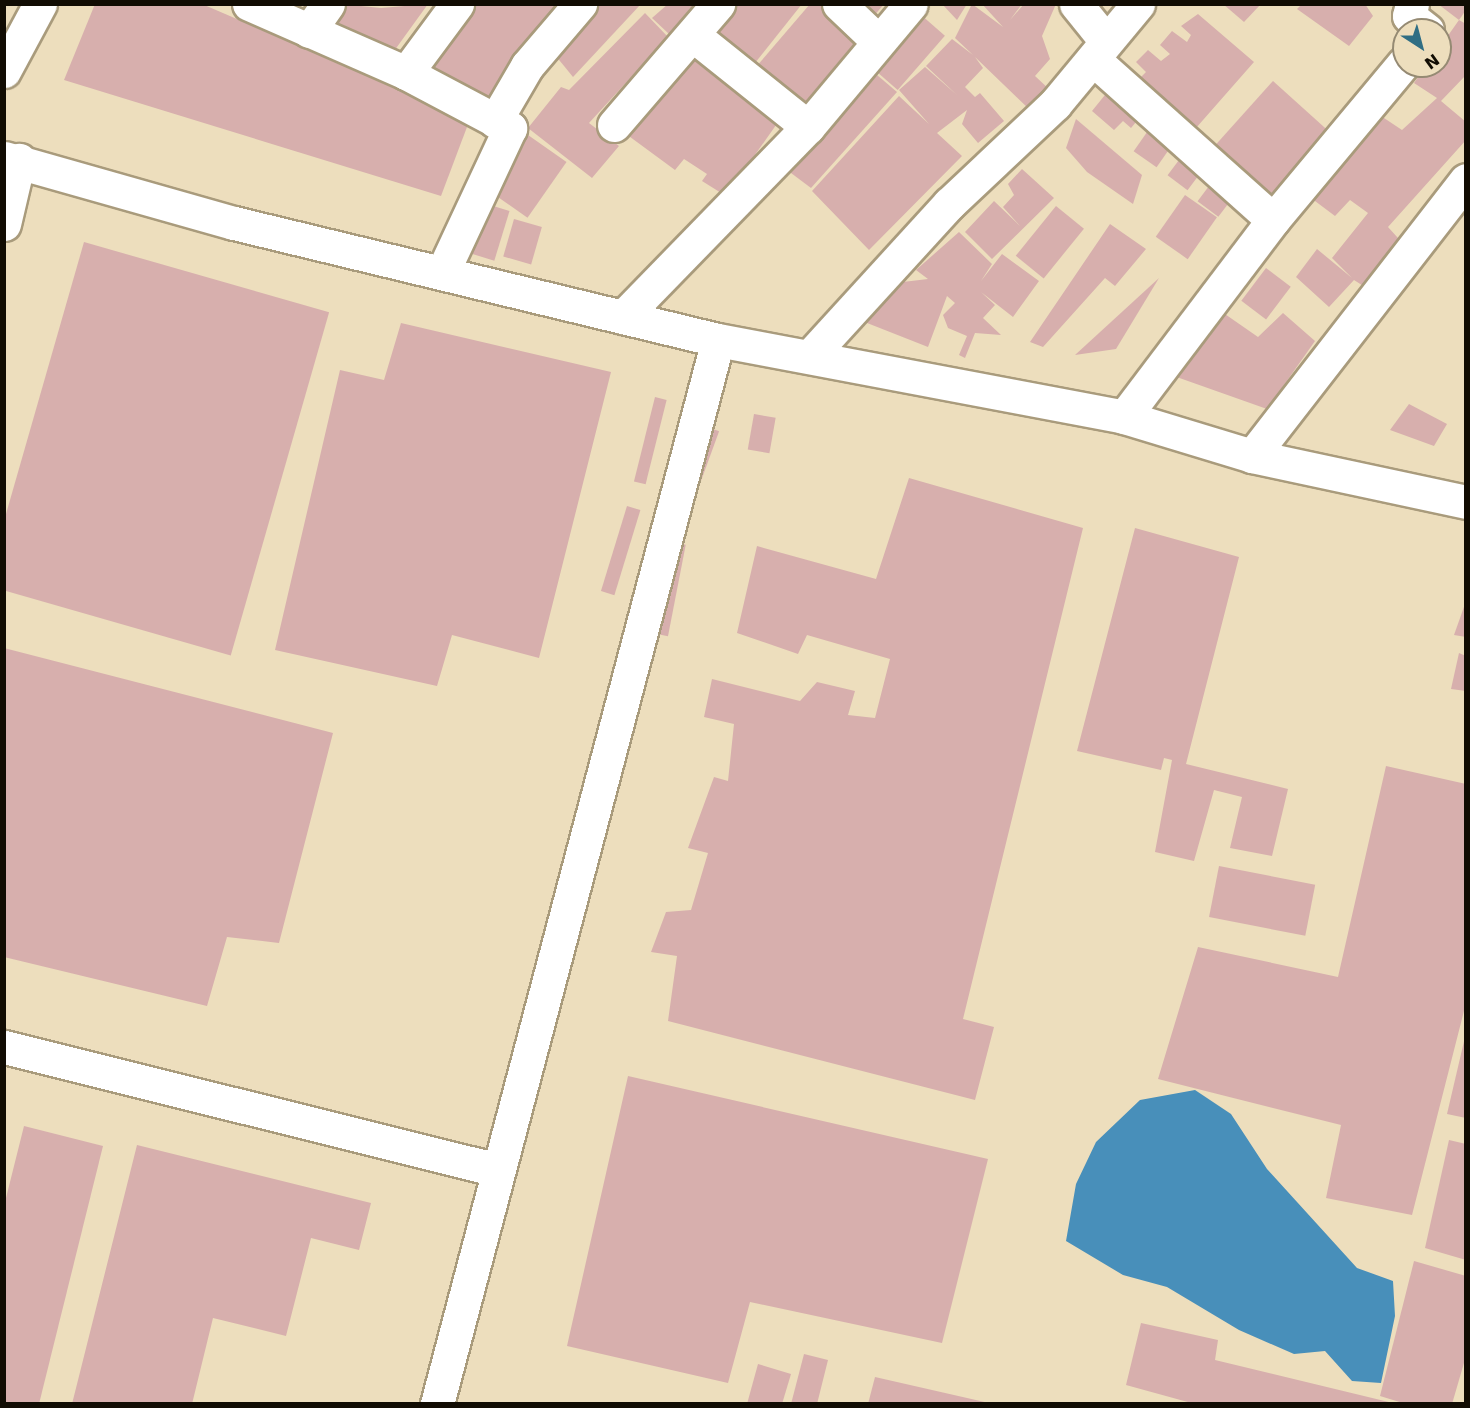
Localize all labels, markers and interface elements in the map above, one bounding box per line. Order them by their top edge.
north arrow [1392,18,1452,78]
text: N [1421,50,1443,73]

